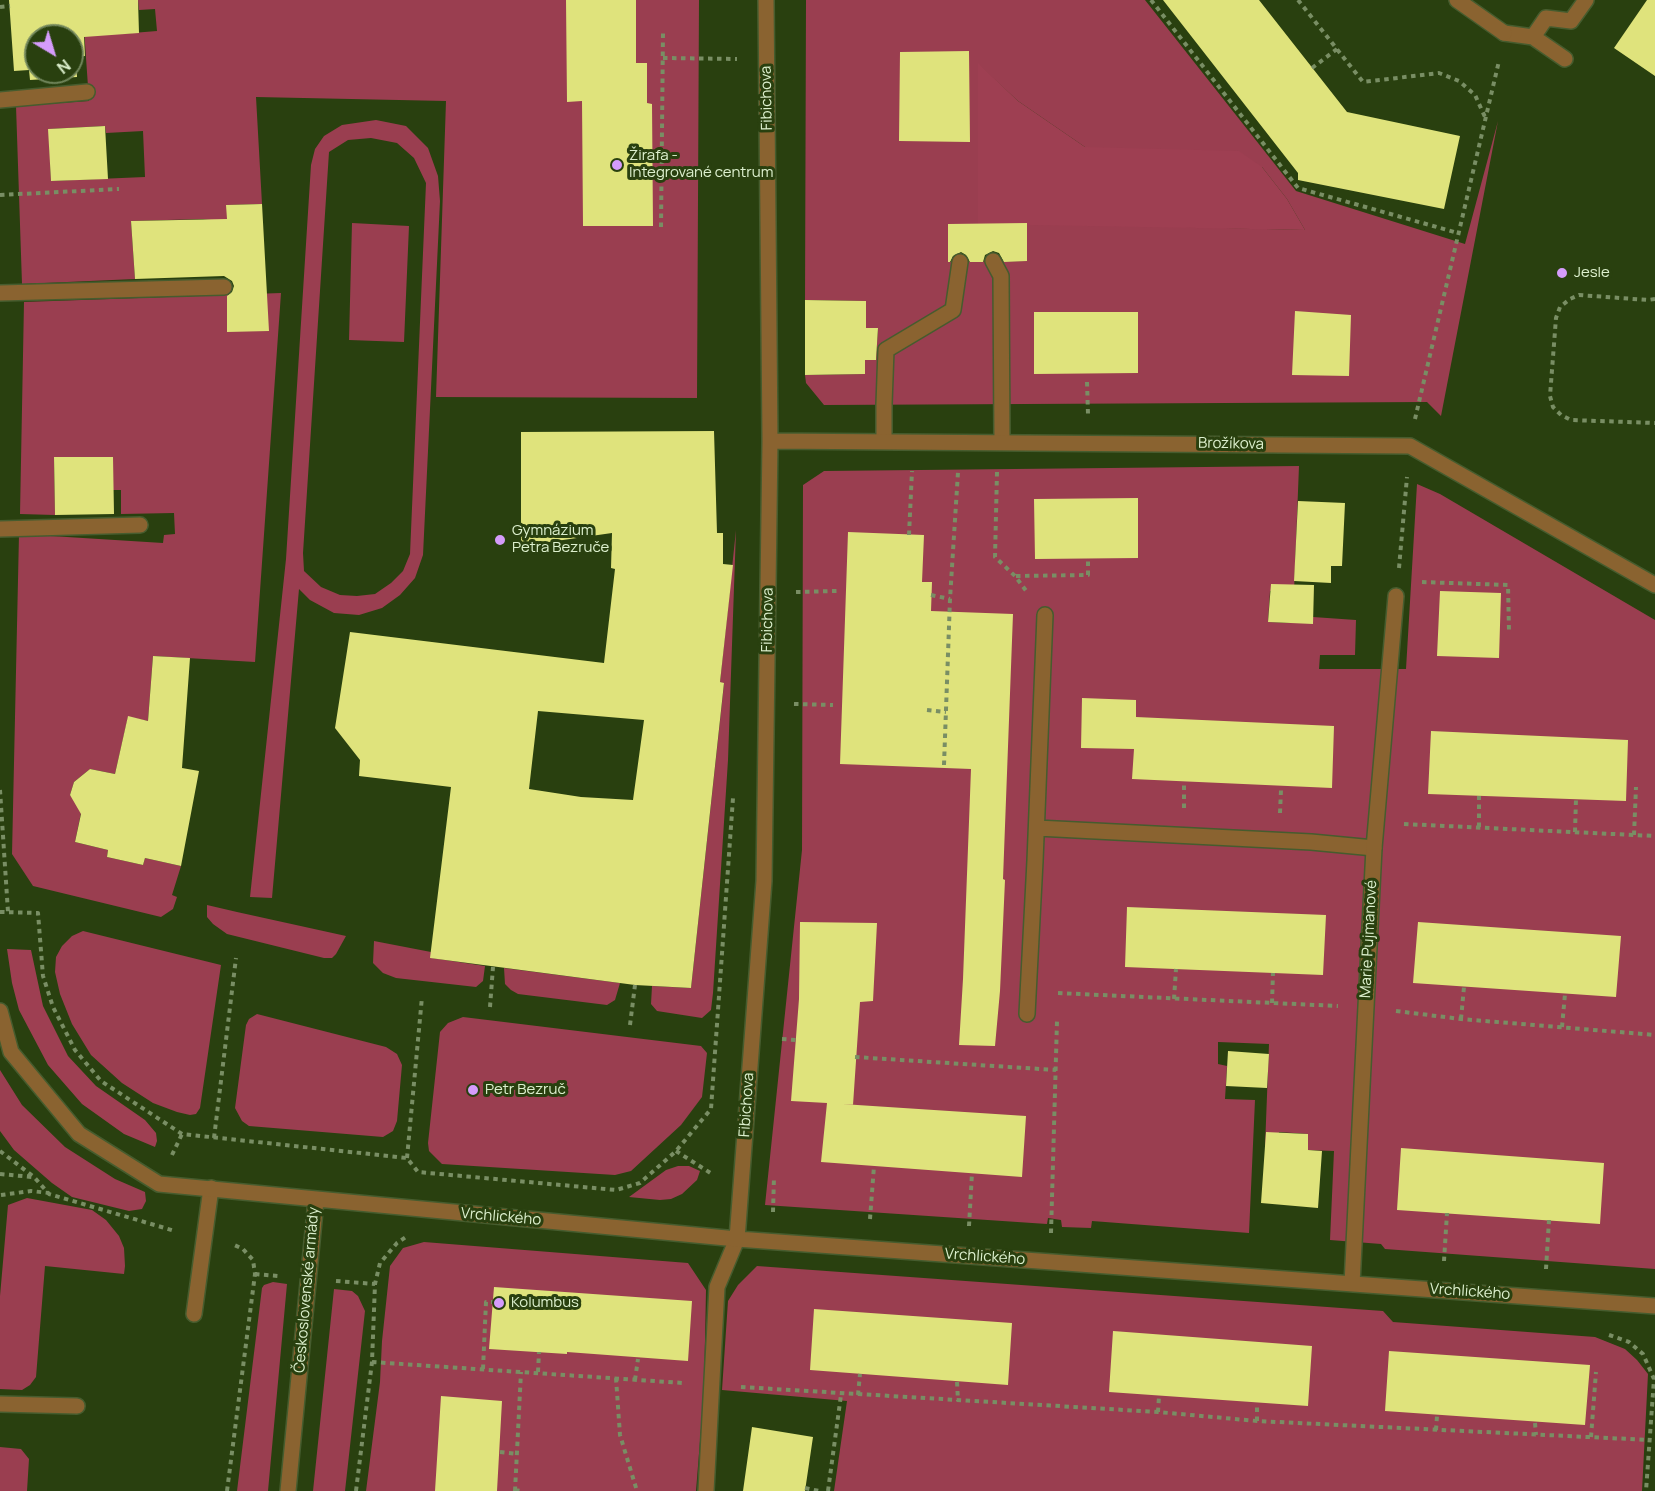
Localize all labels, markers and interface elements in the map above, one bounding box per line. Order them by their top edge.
north arrow [24,24,84,84]
text: N [53,54,75,79]
street label: Fibichova [757,65,777,131]
place label: Žirafa - Integrované centrum [629,147,773,182]
marker: Žirafa - Integrované centrum [610,158,624,172]
place label: Jesle [1574,264,1610,282]
marker: Jesle [1555,266,1569,280]
street label: Brožíkova [1198,434,1264,454]
place label: Gymnázium Petra Bezruče [512,522,609,557]
marker: Gymnázium Petra Bezruče [493,533,507,547]
street label: Fibichova [758,587,778,653]
street label: Marie Pujmanové [1357,880,1381,998]
street label: Fibichova [736,1072,758,1138]
place label: Petr Bezruč [485,1081,566,1099]
marker: Petr Bezruč [466,1083,480,1097]
street label: Vrchlického [460,1205,542,1229]
street label: Československé armády [291,1206,323,1374]
street label: Vrchlického [944,1245,1026,1269]
street label: Vrchlického [1429,1280,1511,1304]
place label: Kolumbus [511,1294,579,1312]
marker: Kolumbus [492,1296,506,1310]

